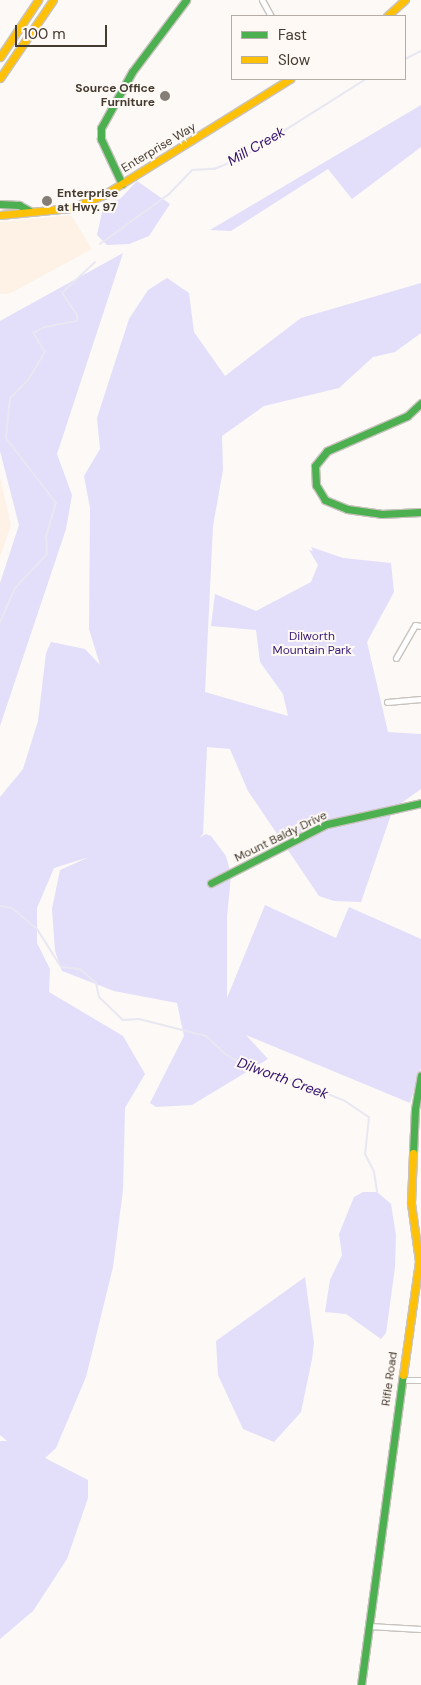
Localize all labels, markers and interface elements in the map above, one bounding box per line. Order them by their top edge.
scale bar [18,15,110,47]
legend [231,15,406,80]
text: 100 m [23,24,66,44]
text: Fast [278,25,307,45]
text: Slow [278,50,310,70]
place label: Source Office Furniture [75,82,155,110]
marker: Source Office Furniture [159,90,171,102]
street label: Enterprise Way [119,120,199,176]
water label: Mill Creek [224,123,288,169]
place label: Enterprise at Hwy. 97 [57,187,118,215]
marker: Enterprise at Hwy. 97 [41,195,53,207]
park label: Dilworth Mountain Park [273,630,351,658]
street label: Mount Baldy Drive [232,808,330,866]
water label: Dilworth Creek [235,1054,331,1102]
street label: Rifle Road [379,1351,401,1407]

